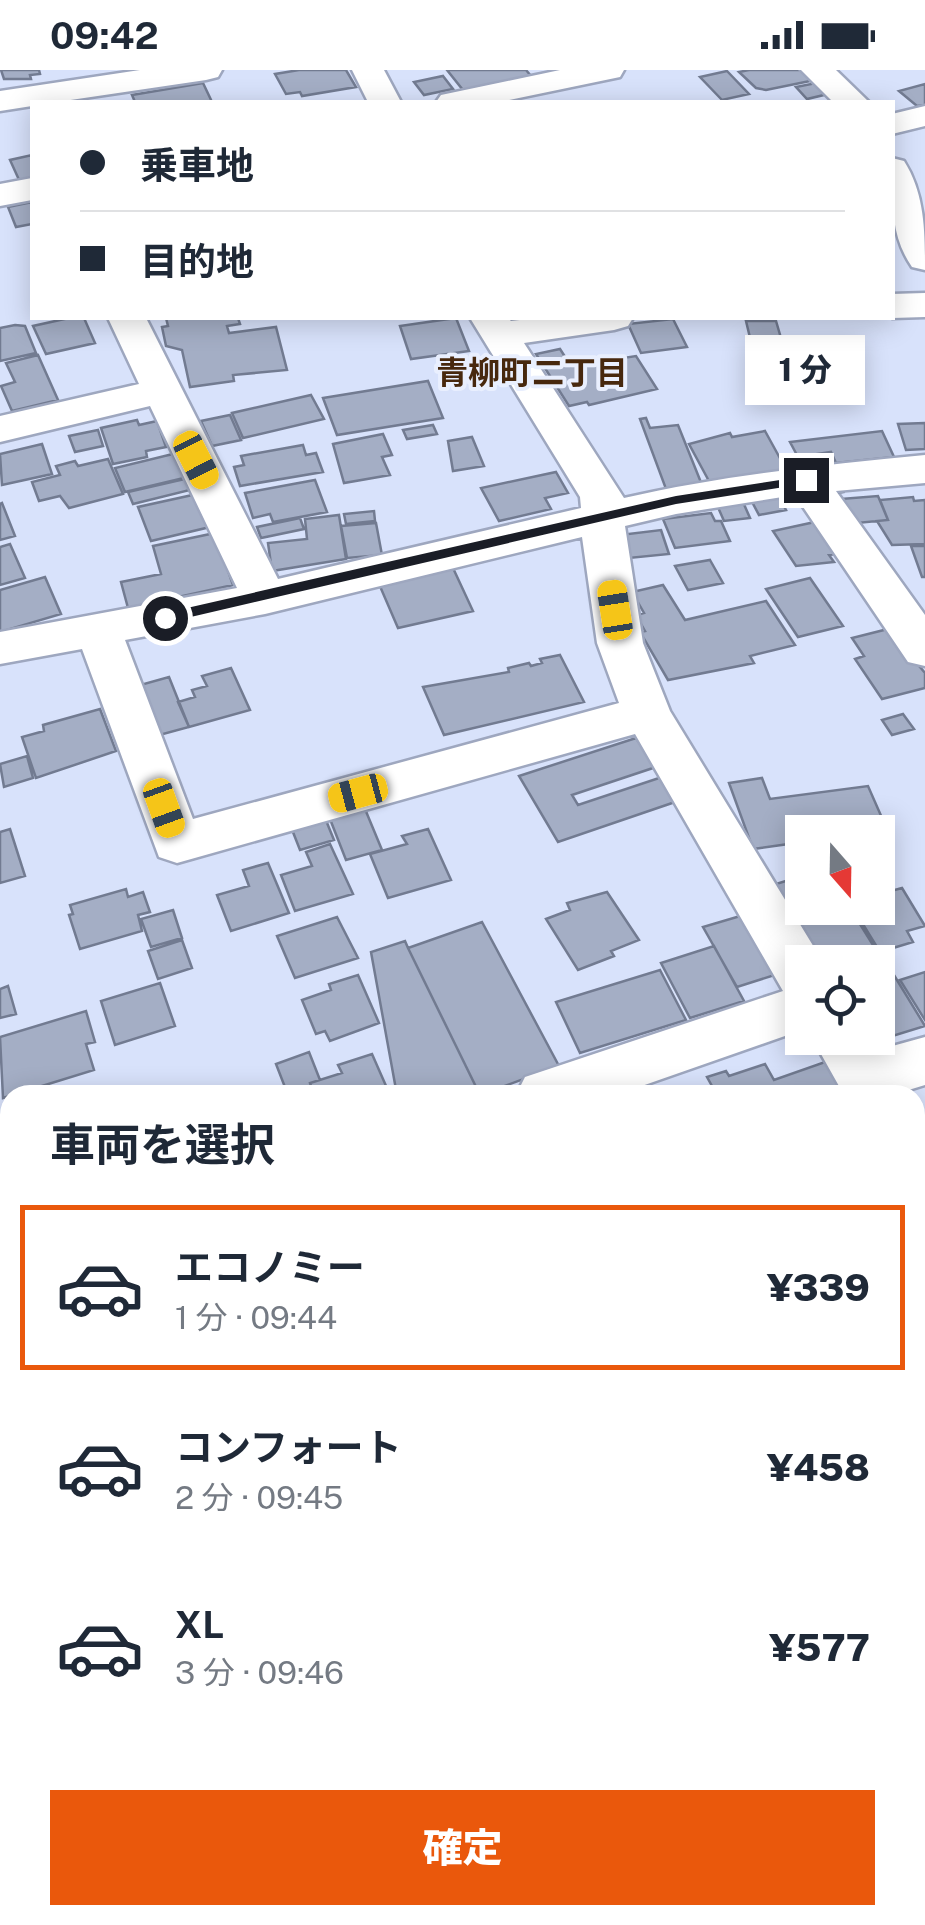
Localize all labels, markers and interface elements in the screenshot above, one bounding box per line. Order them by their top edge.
text: 09:42 [50,13,159,58]
text: 乗車地 [140,143,254,188]
text: 目的地 [140,239,254,284]
callout: 1 分 [746,335,866,405]
text: 1 分 [779,351,832,388]
district label: 青柳町二丁目 [436,354,628,391]
car [169,426,223,494]
route end [784,458,829,503]
car [595,578,635,642]
route start [143,596,188,641]
car [325,771,391,815]
car [140,775,188,841]
north arrow [785,815,895,925]
map controls [785,815,895,1055]
button: locate [785,945,895,1055]
text: 車両を選択 [50,1118,275,1171]
icon: car [55,1243,145,1333]
text: エコノミー [175,1245,365,1290]
text: ¥339 [767,1265,870,1310]
text: 1 分 · 09:44 [175,1299,337,1336]
icon: car [55,1423,145,1513]
text: コンフォート [175,1425,402,1470]
text: ¥458 [767,1445,870,1490]
text: 2 分 · 09:45 [175,1479,343,1516]
text: XL [175,1602,224,1647]
icon: car [55,1603,145,1693]
text: ¥577 [769,1625,870,1670]
text: 3 分 · 09:46 [175,1654,344,1691]
button: 確定 [50,1790,875,1905]

